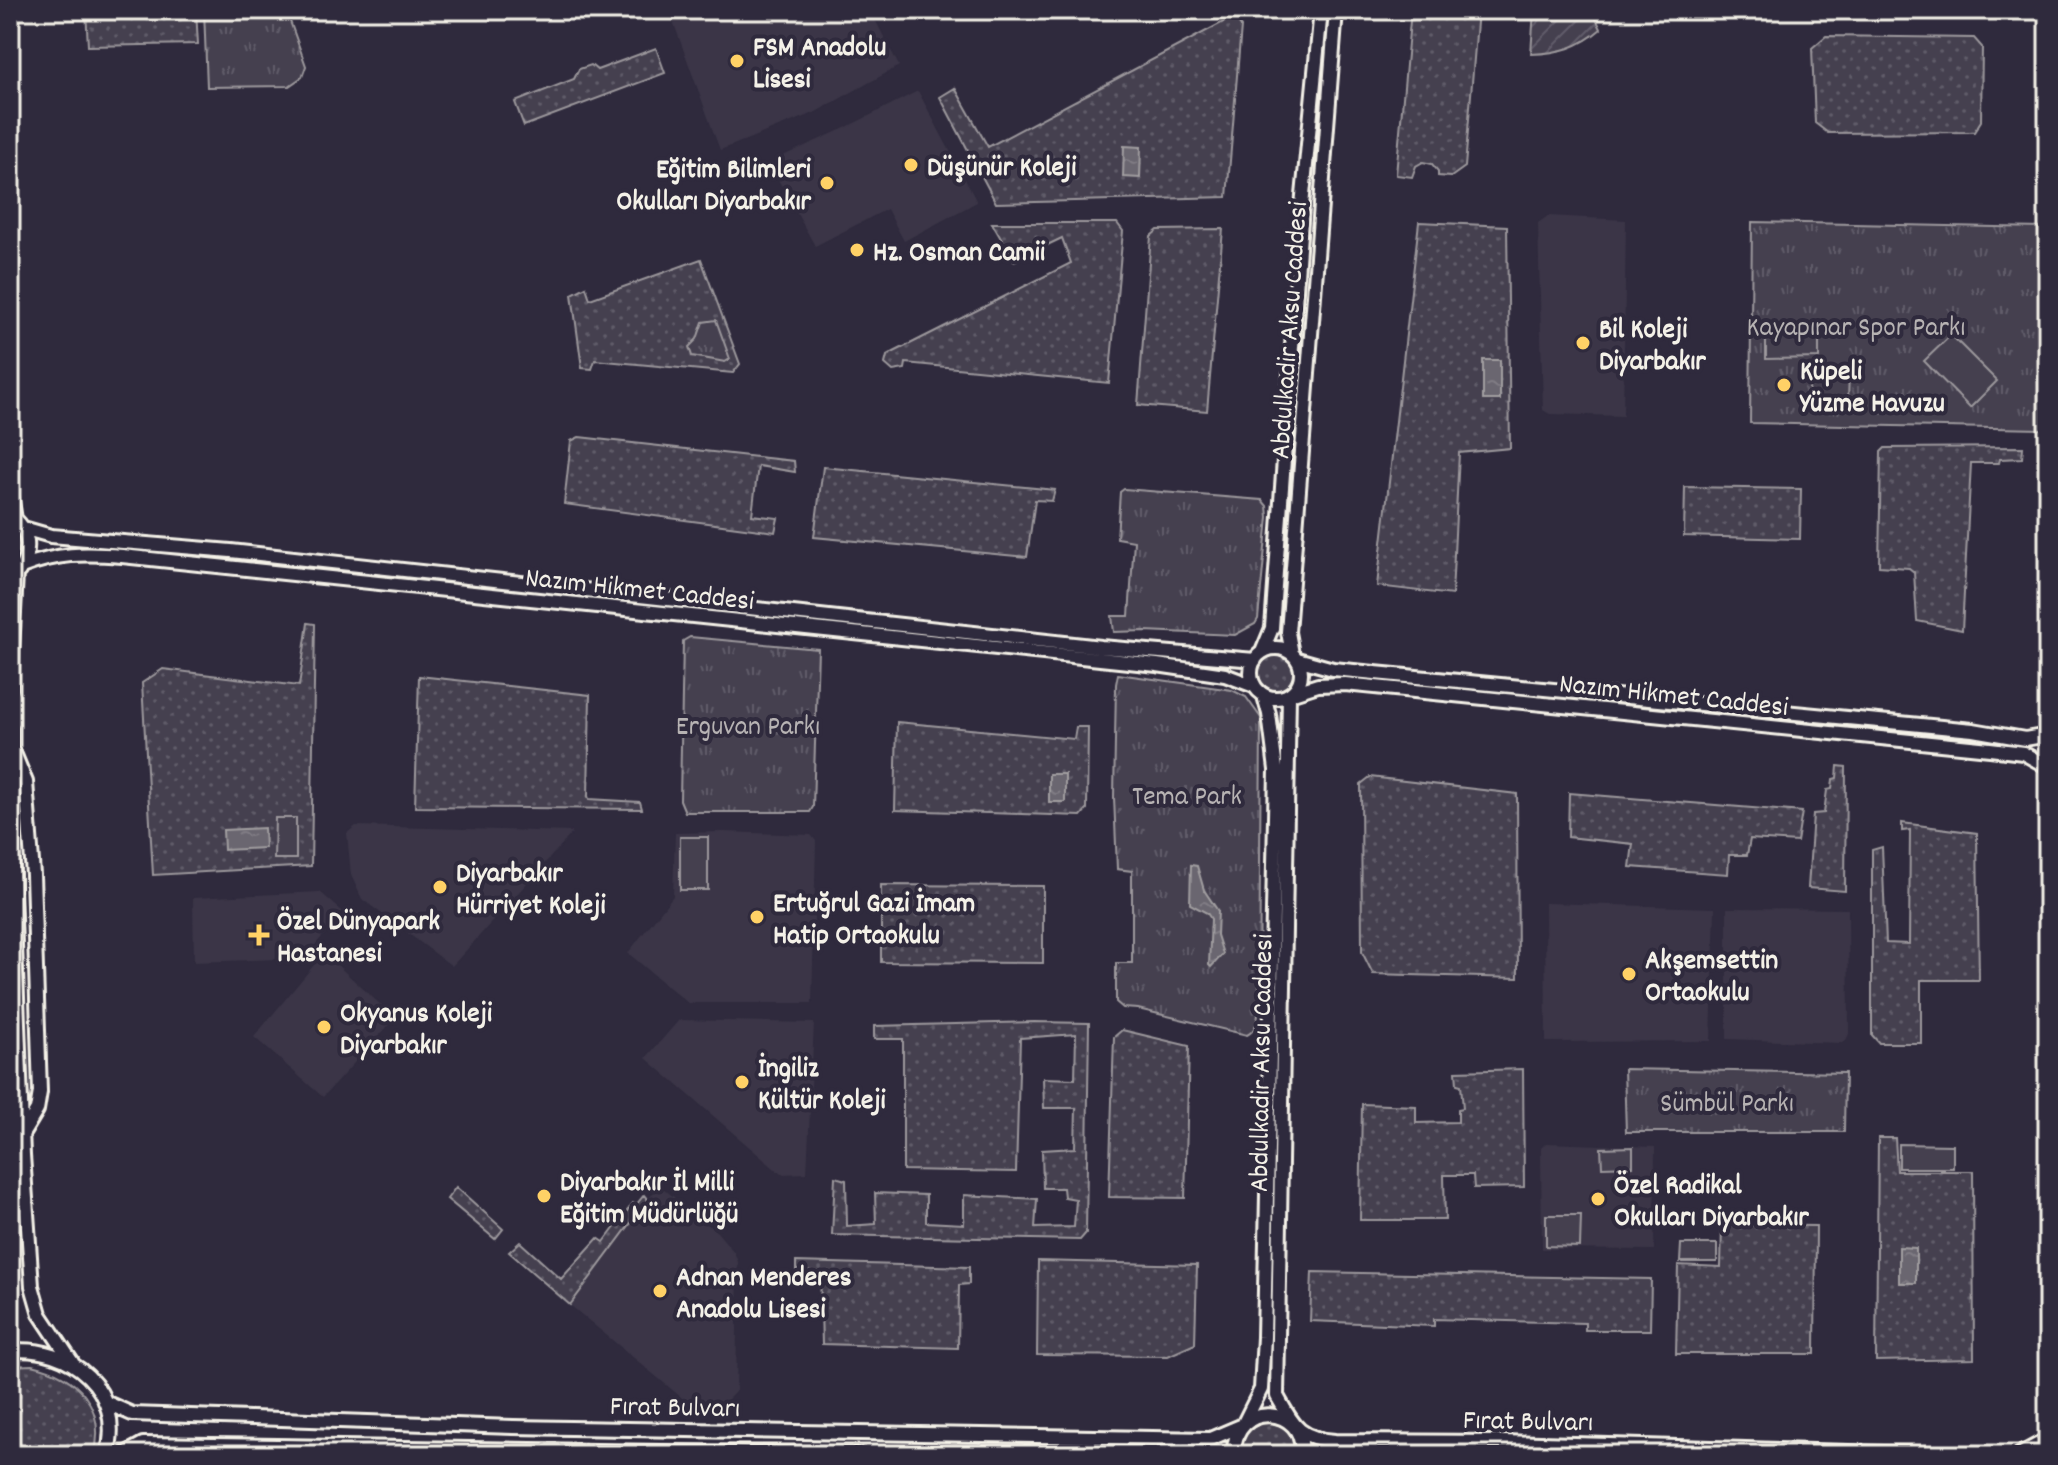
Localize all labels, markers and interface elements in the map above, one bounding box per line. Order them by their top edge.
place label: FSM Anadolu Lisesi [753,30,886,102]
marker: FSM Anadolu Lisesi [728,52,746,70]
place label: Düşünür Koleji [927,150,1076,190]
place label: Eğitim Bilimleri Okulları Diyarbakır [616,152,812,224]
marker: Düşünür Koleji [902,156,920,174]
marker: Eğitim Bilimleri Okulları Diyarbakır [818,174,836,192]
street label: Abdulkadir Aksu Caddesi [1263,200,1321,461]
place label: Hz. Osman Camii [873,235,1045,275]
marker: Hz. Osman Camii [848,241,866,259]
park label: Kayapınar Spor Parkı [1747,310,1965,350]
place label: Bil Koleji Diyarbakır [1599,312,1706,384]
marker: Bil Koleji Diyarbakır [1574,334,1592,352]
place label: Küpeli Yüzme Havuzu [1799,354,1945,426]
marker: Küpeli Yüzme Havuzu [1775,376,1793,394]
street label: Nazım Hikmet Caddesi [523,560,756,624]
street label: Nazım Hikmet Caddesi [1557,666,1790,730]
park label: Erguvan Parkı [676,709,820,749]
park label: Tema Park [1132,779,1242,819]
place label: Diyarbakır Hürriyet Koleji [456,856,606,928]
marker: Diyarbakır Hürriyet Koleji [431,878,449,896]
place label: Ertuğrul Gazi İmam Hatip Ortaokulu [773,886,975,958]
place label: Özel Dünyapark Hastanesi [277,904,440,976]
marker: Ertuğrul Gazi İmam Hatip Ortaokulu [748,908,766,926]
marker: Özel Dünyapark Hastanesi [248,924,270,946]
street label: Abdulkadir Aksu Caddesi [1242,934,1286,1193]
place label: Akşemsettin Ortaokulu [1645,943,1778,1015]
marker: Akşemsettin Ortaokulu [1620,965,1638,983]
place label: Okyanus Koleji Diyarbakır [340,996,492,1068]
marker: Okyanus Koleji Diyarbakır [315,1018,333,1036]
place label: İngiliz Kültür Koleji [758,1051,886,1123]
marker: İngiliz Kültür Koleji [733,1073,751,1091]
park label: Sümbül Parkı [1660,1086,1794,1126]
place label: Diyarbakır İl Milli Eğitim Müdürlüğü [560,1165,738,1237]
place label: Özel Radikal Okulları Diyarbakır [1614,1168,1809,1240]
marker: Diyarbakır İl Milli Eğitim Müdürlüğü [535,1187,553,1205]
marker: Özel Radikal Okulları Diyarbakır [1589,1190,1607,1208]
place label: Adnan Menderes Anadolu Lisesi [676,1260,852,1332]
marker: Adnan Menderes Anadolu Lisesi [651,1282,669,1300]
street label: Fırat Bulvarı [609,1389,740,1431]
street label: Fırat Bulvarı [1462,1403,1593,1445]

